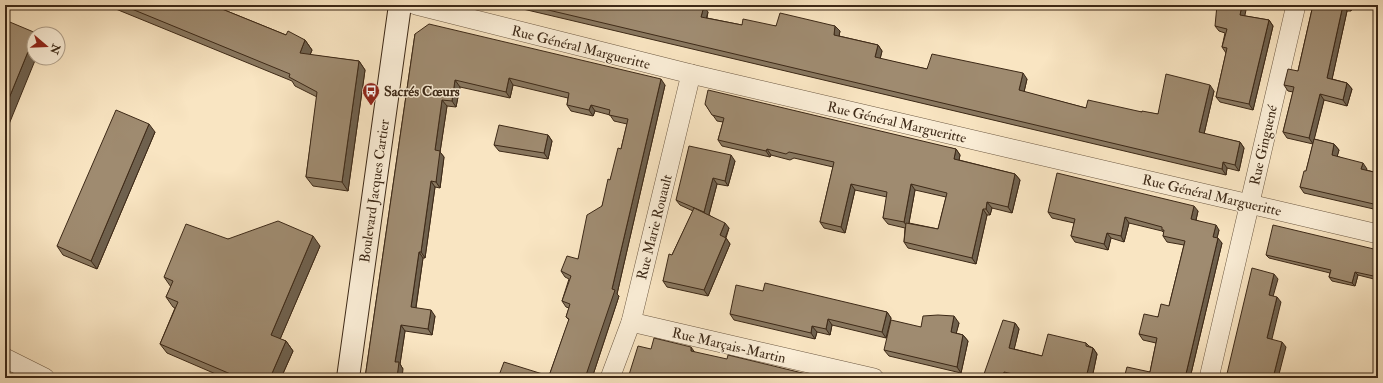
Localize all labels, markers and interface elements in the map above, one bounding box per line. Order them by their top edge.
street label: Rue Général Margueritte [510,22,652,73]
north arrow [26,26,66,66]
text: N [47,41,63,57]
bus stop icon: Sacrés Cœurs [361,81,381,106]
place label: Sacrés Cœurs [384,83,460,100]
street label: Rue Général Margueritte [826,98,968,147]
street label: Rue Ginguené [1246,103,1281,187]
street label: Boulevard Jacques Cartier [356,118,393,264]
street label: Rue Général Margueritte [1141,171,1283,220]
street label: Rue Marie Rouault [633,172,676,281]
street label: Rue Marçais-Martin [670,324,787,367]

